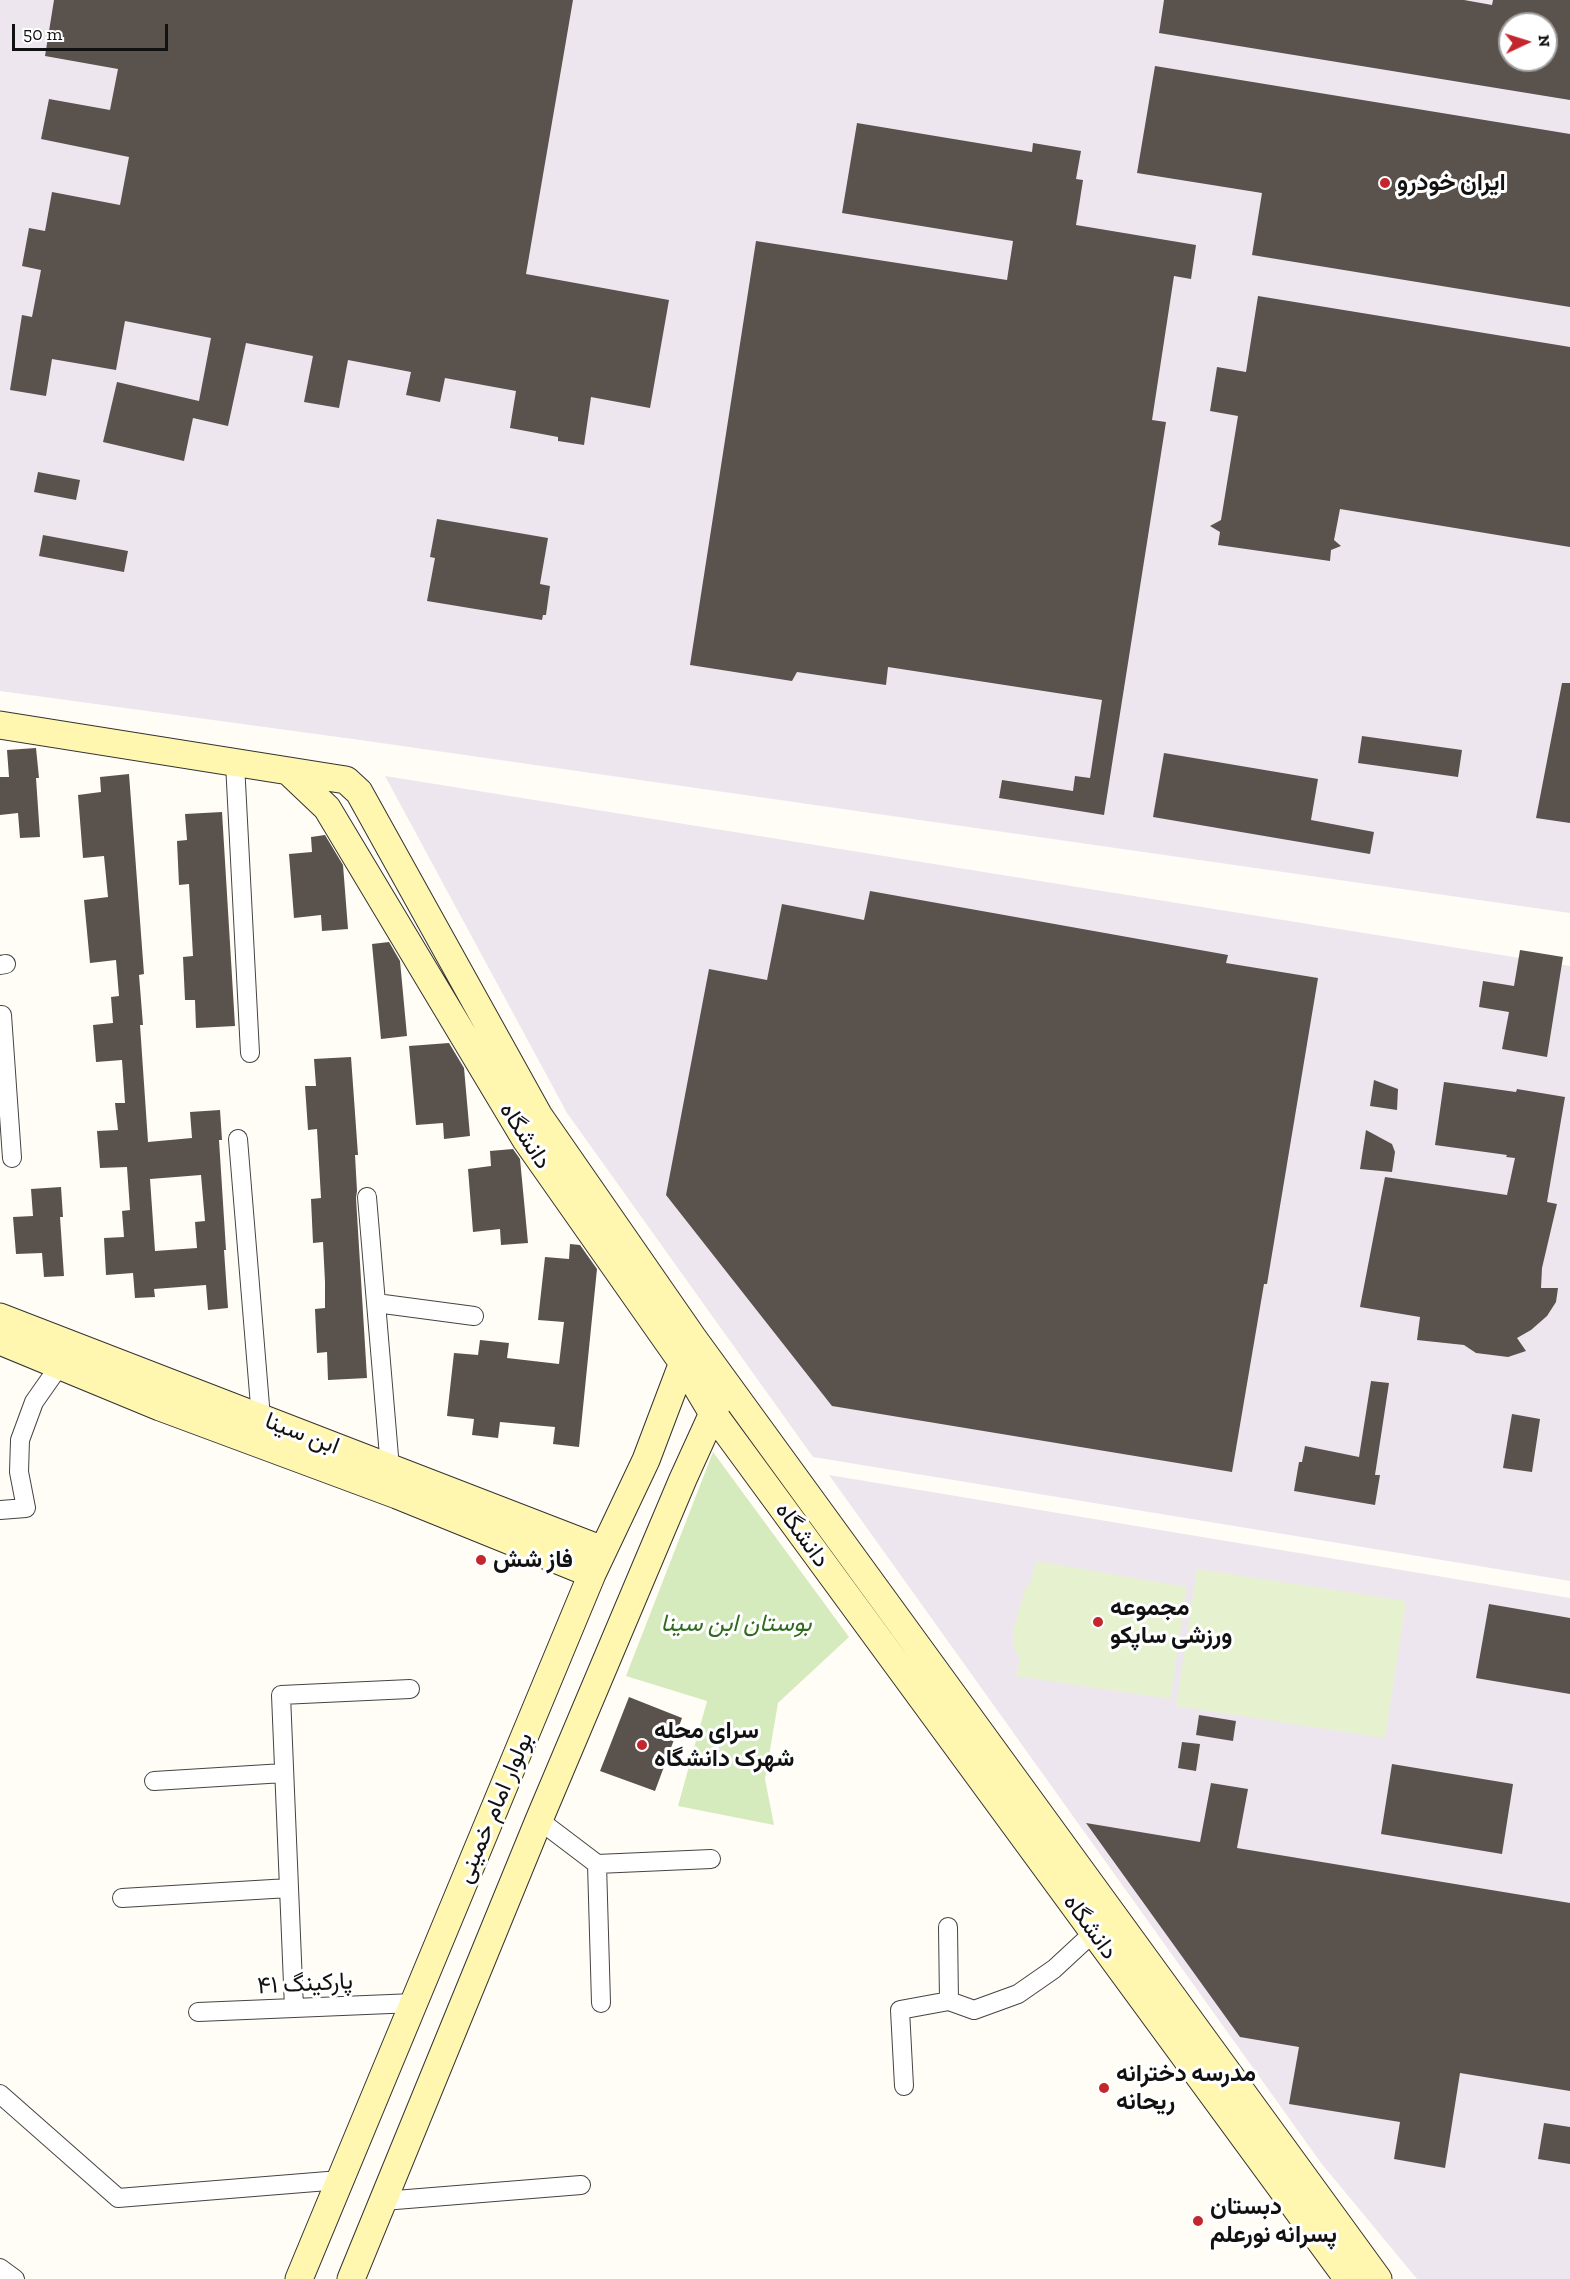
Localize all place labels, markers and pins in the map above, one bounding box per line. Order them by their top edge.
place label: ایران خودرو [1397,169,1506,197]
marker: ایران خودرو [1378,176,1392,190]
place label: فاز شش [493,1546,573,1574]
marker: فاز شش [474,1553,488,1567]
place label: مجموعه ورزشی ساپکو [1110,1594,1232,1650]
marker: مجموعه ورزشی ساپکو [1091,1615,1105,1629]
place label: سرای محله شهرک دانشگاه [654,1717,794,1773]
marker: سرای محله شهرک دانشگاه [635,1738,649,1752]
place label: مدرسه دخترانه ریحانه [1116,2060,1256,2116]
marker: مدرسه دخترانه ریحانه [1097,2081,1111,2095]
place label: دبستان پسرانه نورعلم [1210,2193,1337,2249]
marker: دبستان پسرانه نورعلم [1191,2214,1205,2228]

